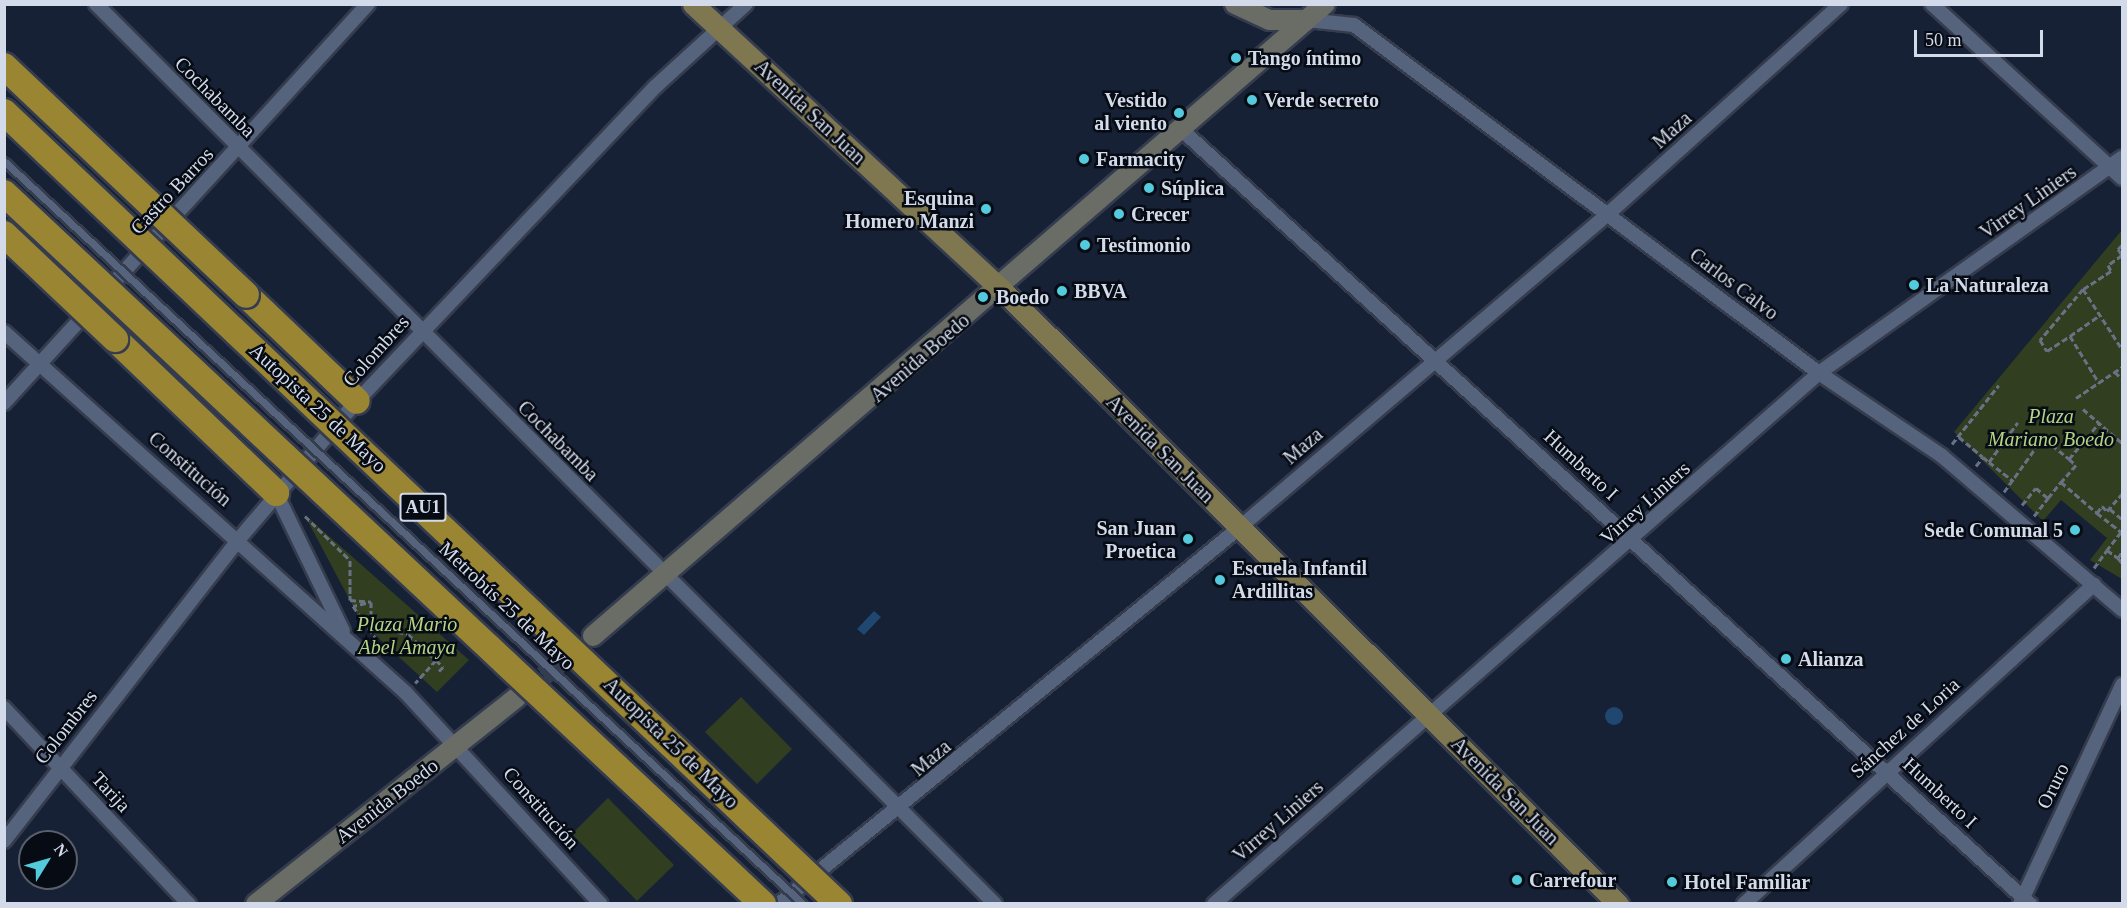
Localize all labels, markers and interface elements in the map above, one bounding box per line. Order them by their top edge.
scale bar [1917,18,2046,56]
text: 50 m [1925,30,1962,50]
place label: Tango íntimo [1248,46,1361,70]
marker: Tango íntimo [1229,51,1243,65]
street label: Cochabamba [170,52,260,142]
street label: Avenida San Juan [750,54,870,170]
place label: Verde secreto [1264,88,1379,112]
place label: Vestido al viento [1094,89,1167,136]
marker: Verde secreto [1245,93,1259,107]
marker: Vestido al viento [1172,106,1186,120]
street label: Maza [1647,106,1697,154]
street label: Castro Barros [126,142,218,240]
place label: Farmacity [1096,147,1185,171]
marker: Farmacity [1077,152,1091,166]
street label: Virrey Liniers [1975,160,2081,244]
place label: Súplica [1161,176,1224,200]
marker: Súplica [1142,181,1156,195]
place label: Esquina Homero Manzi [845,186,974,233]
marker: Esquina Homero Manzi [979,202,993,216]
place label: Crecer [1131,202,1189,226]
marker: Crecer [1112,207,1126,221]
place label: Testimonio [1097,233,1191,257]
marker: Testimonio [1078,238,1092,252]
street label: Carlos Calvo [1685,243,1783,325]
place label: La Naturaleza [1926,273,2049,297]
marker: La Naturaleza [1907,278,1921,292]
place label: BBVA [1074,279,1127,303]
marker: BBVA [1055,284,1069,298]
place label: Boedo [996,285,1049,309]
marker: Boedo [974,288,992,306]
street label: Avenida Boedo [866,308,974,408]
street label: Colombres [338,310,414,392]
street label: Autopista 25 de Mayo [245,338,391,478]
street label: Avenida San Juan [1101,390,1219,508]
street label: Cochabamba [513,396,603,486]
park label: Plaza Mariano Boedo [1988,404,2114,451]
street label: Maza [1278,422,1328,470]
street label: Humberto I [1539,425,1623,505]
street label: Constitución [144,426,236,512]
street label: Virrey Liniers [1595,456,1695,550]
road number: AU1 [399,492,447,522]
place label: San Juan Proetica [1097,516,1176,563]
place label: Sede Comunal 5 [1924,518,2063,542]
marker: Sede Comunal 5 [2068,523,2082,537]
marker: San Juan Proetica [1181,532,1195,546]
street label: Metrobús 25 de Mayo [434,537,580,675]
place label: Escuela Infantil Ardillitas [1232,556,1367,603]
marker: Escuela Infantil Ardillitas [1213,573,1227,587]
park label: Plaza Mario Abel Amaya [357,612,457,659]
place label: Alianza [1798,647,1864,671]
marker: Alianza [1779,652,1793,666]
street label: Autopista 25 de Mayo [599,672,743,814]
street label: Sánchez de Loria [1845,673,1965,783]
street label: Colombres [30,685,102,769]
street label: Avenida San Juan [1446,732,1564,850]
street label: Maza [906,735,956,781]
street label: Humberto I [1898,753,1982,833]
street label: Avenida Boedo [331,754,443,848]
street label: Oruro [2032,759,2074,813]
street label: Constitución [498,762,584,854]
street label: Tarija [86,767,136,817]
street label: Virrey Liniers [1228,775,1328,867]
north arrow [18,830,78,890]
text: N [51,840,71,860]
place label: Carrefour [1529,868,1616,892]
place label: Hotel Familiar [1684,870,1810,894]
marker: Carrefour [1510,873,1524,887]
marker: Hotel Familiar [1665,875,1679,889]

